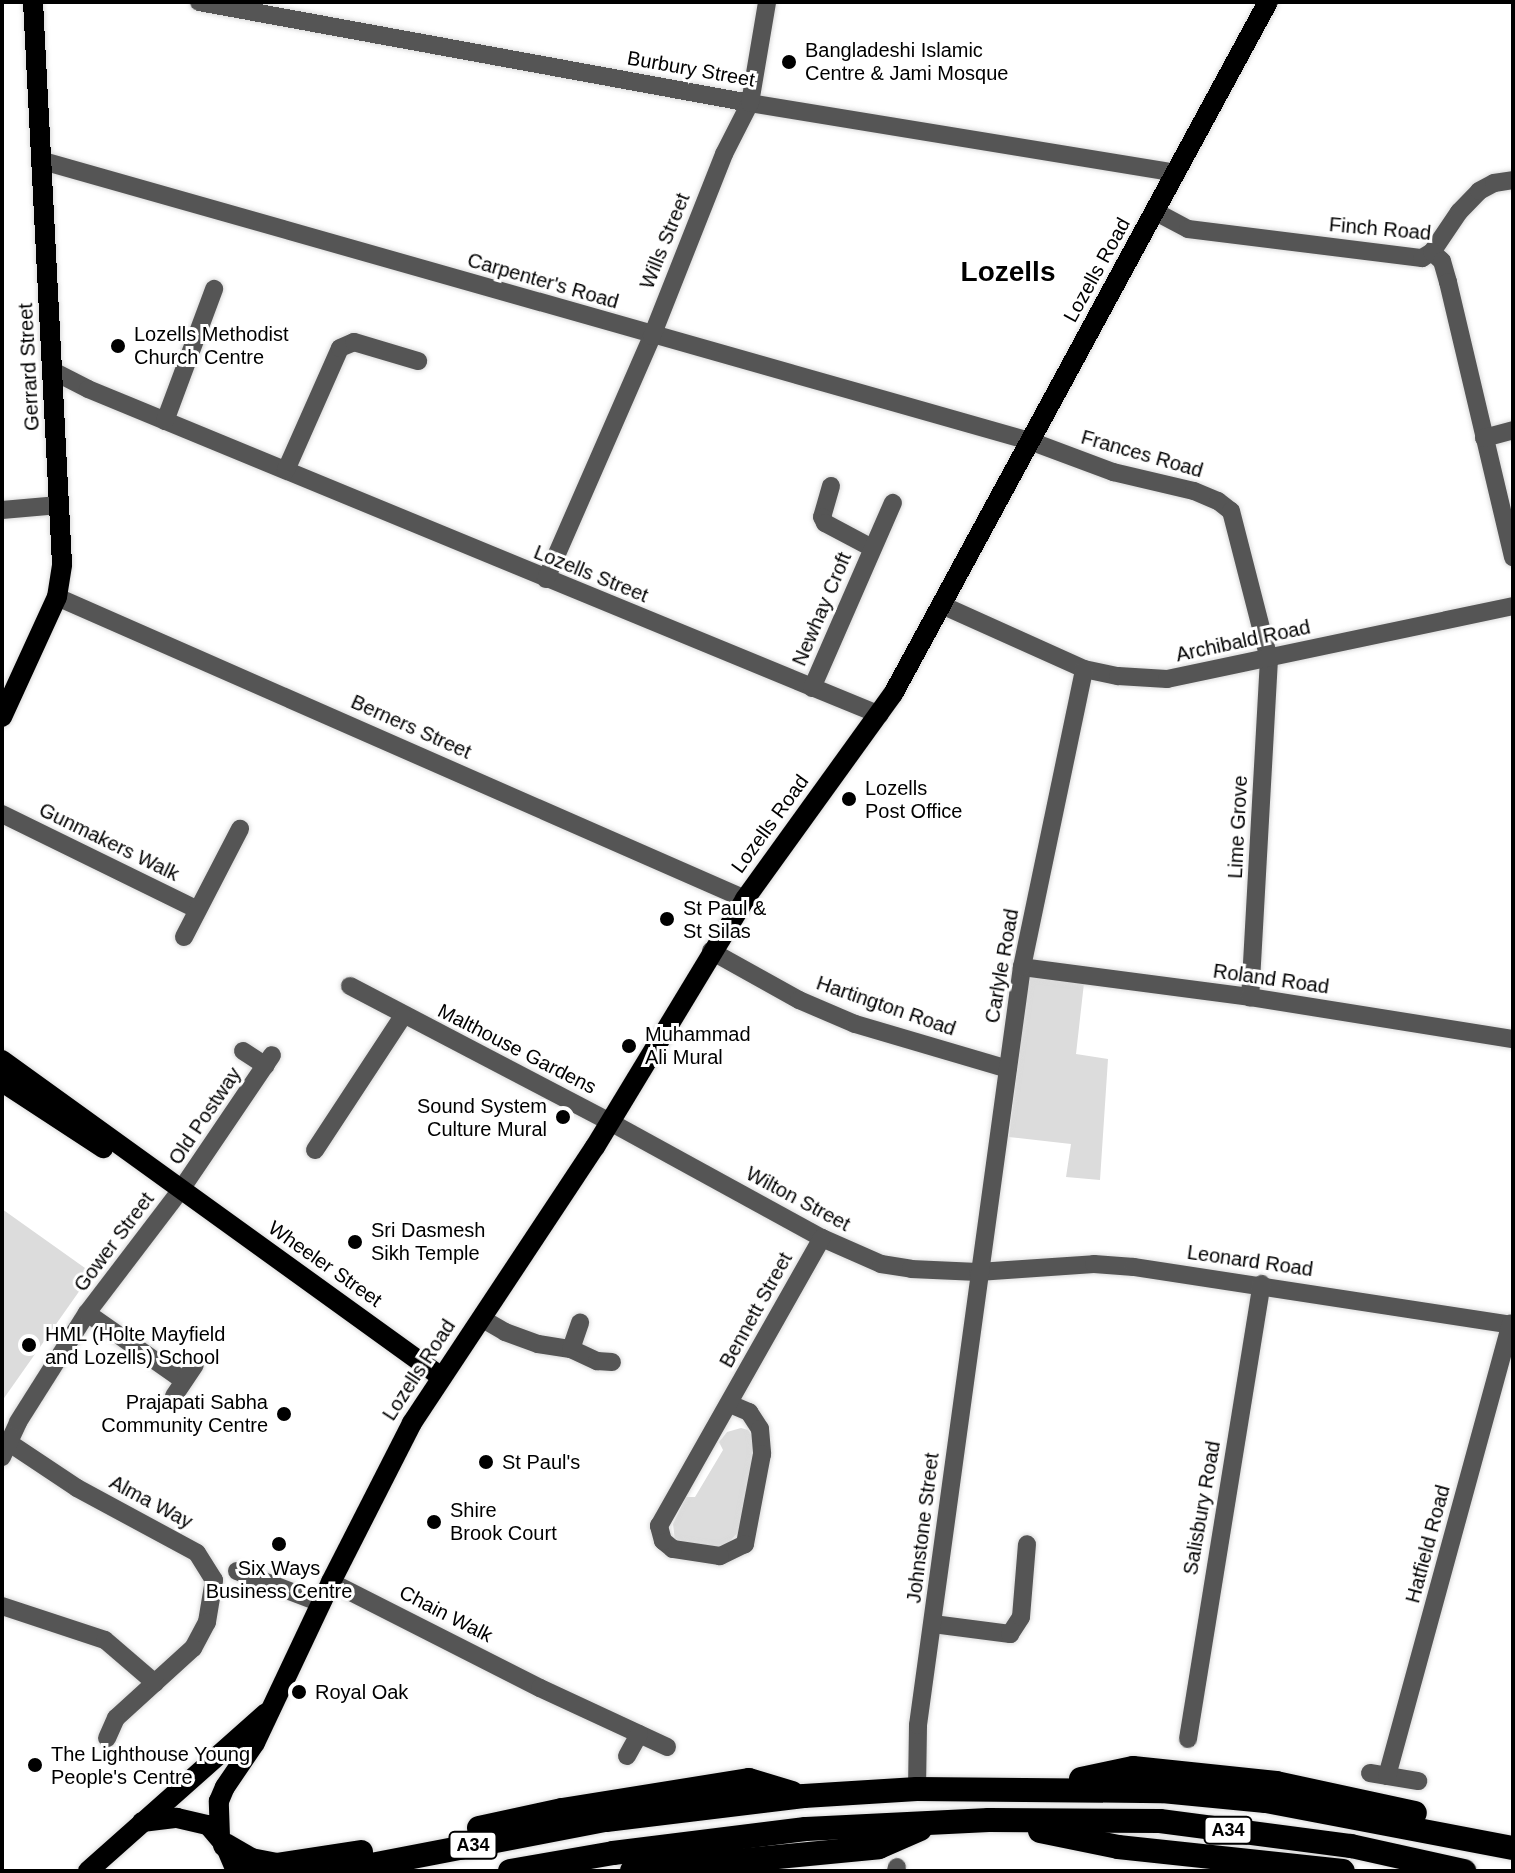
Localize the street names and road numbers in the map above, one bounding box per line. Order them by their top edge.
street label: Burbury Street [625,46,757,92]
street label: Wills Street [635,190,695,292]
street label: Finch Road [1328,213,1432,245]
street label: Lozells Road [1058,214,1136,326]
street label: Carpenter's Road [465,248,621,314]
street label: Gerrard Street [14,303,44,431]
street label: Frances Road [1078,425,1206,483]
street label: Lozells Street [530,540,652,608]
street label: Newhay Croft [787,549,857,669]
street label: Archibald Road [1174,615,1312,667]
street label: Berners Street [347,690,475,764]
street label: Lozells Road [726,770,814,878]
street label: Lime Grove [1223,775,1253,879]
street label: Gunmakers Walk [35,798,183,886]
street label: Carlyle Road [980,907,1024,1025]
street label: Roland Road [1212,959,1330,999]
street label: Hartington Road [813,971,959,1041]
street label: Malthouse Gardens [434,999,600,1099]
street label: Old Postway [164,1063,246,1169]
street label: Wilton Street [742,1162,854,1236]
street label: Gower Street [69,1188,159,1296]
street label: Wheeler Street [263,1216,387,1312]
street label: Leonard Road [1186,1240,1314,1282]
street label: Bennett Street [715,1248,797,1372]
street label: Lozells Road [377,1315,461,1425]
street label: Salisbury Road [1178,1439,1226,1577]
street label: Johnstone Street [902,1451,944,1605]
street label: Alma Way [105,1470,197,1534]
street label: Hatfield Road [1401,1482,1455,1606]
street label: Chain Walk [395,1580,497,1648]
road number: A34 [1202,1816,1254,1844]
road number: A34 [447,1831,499,1859]

